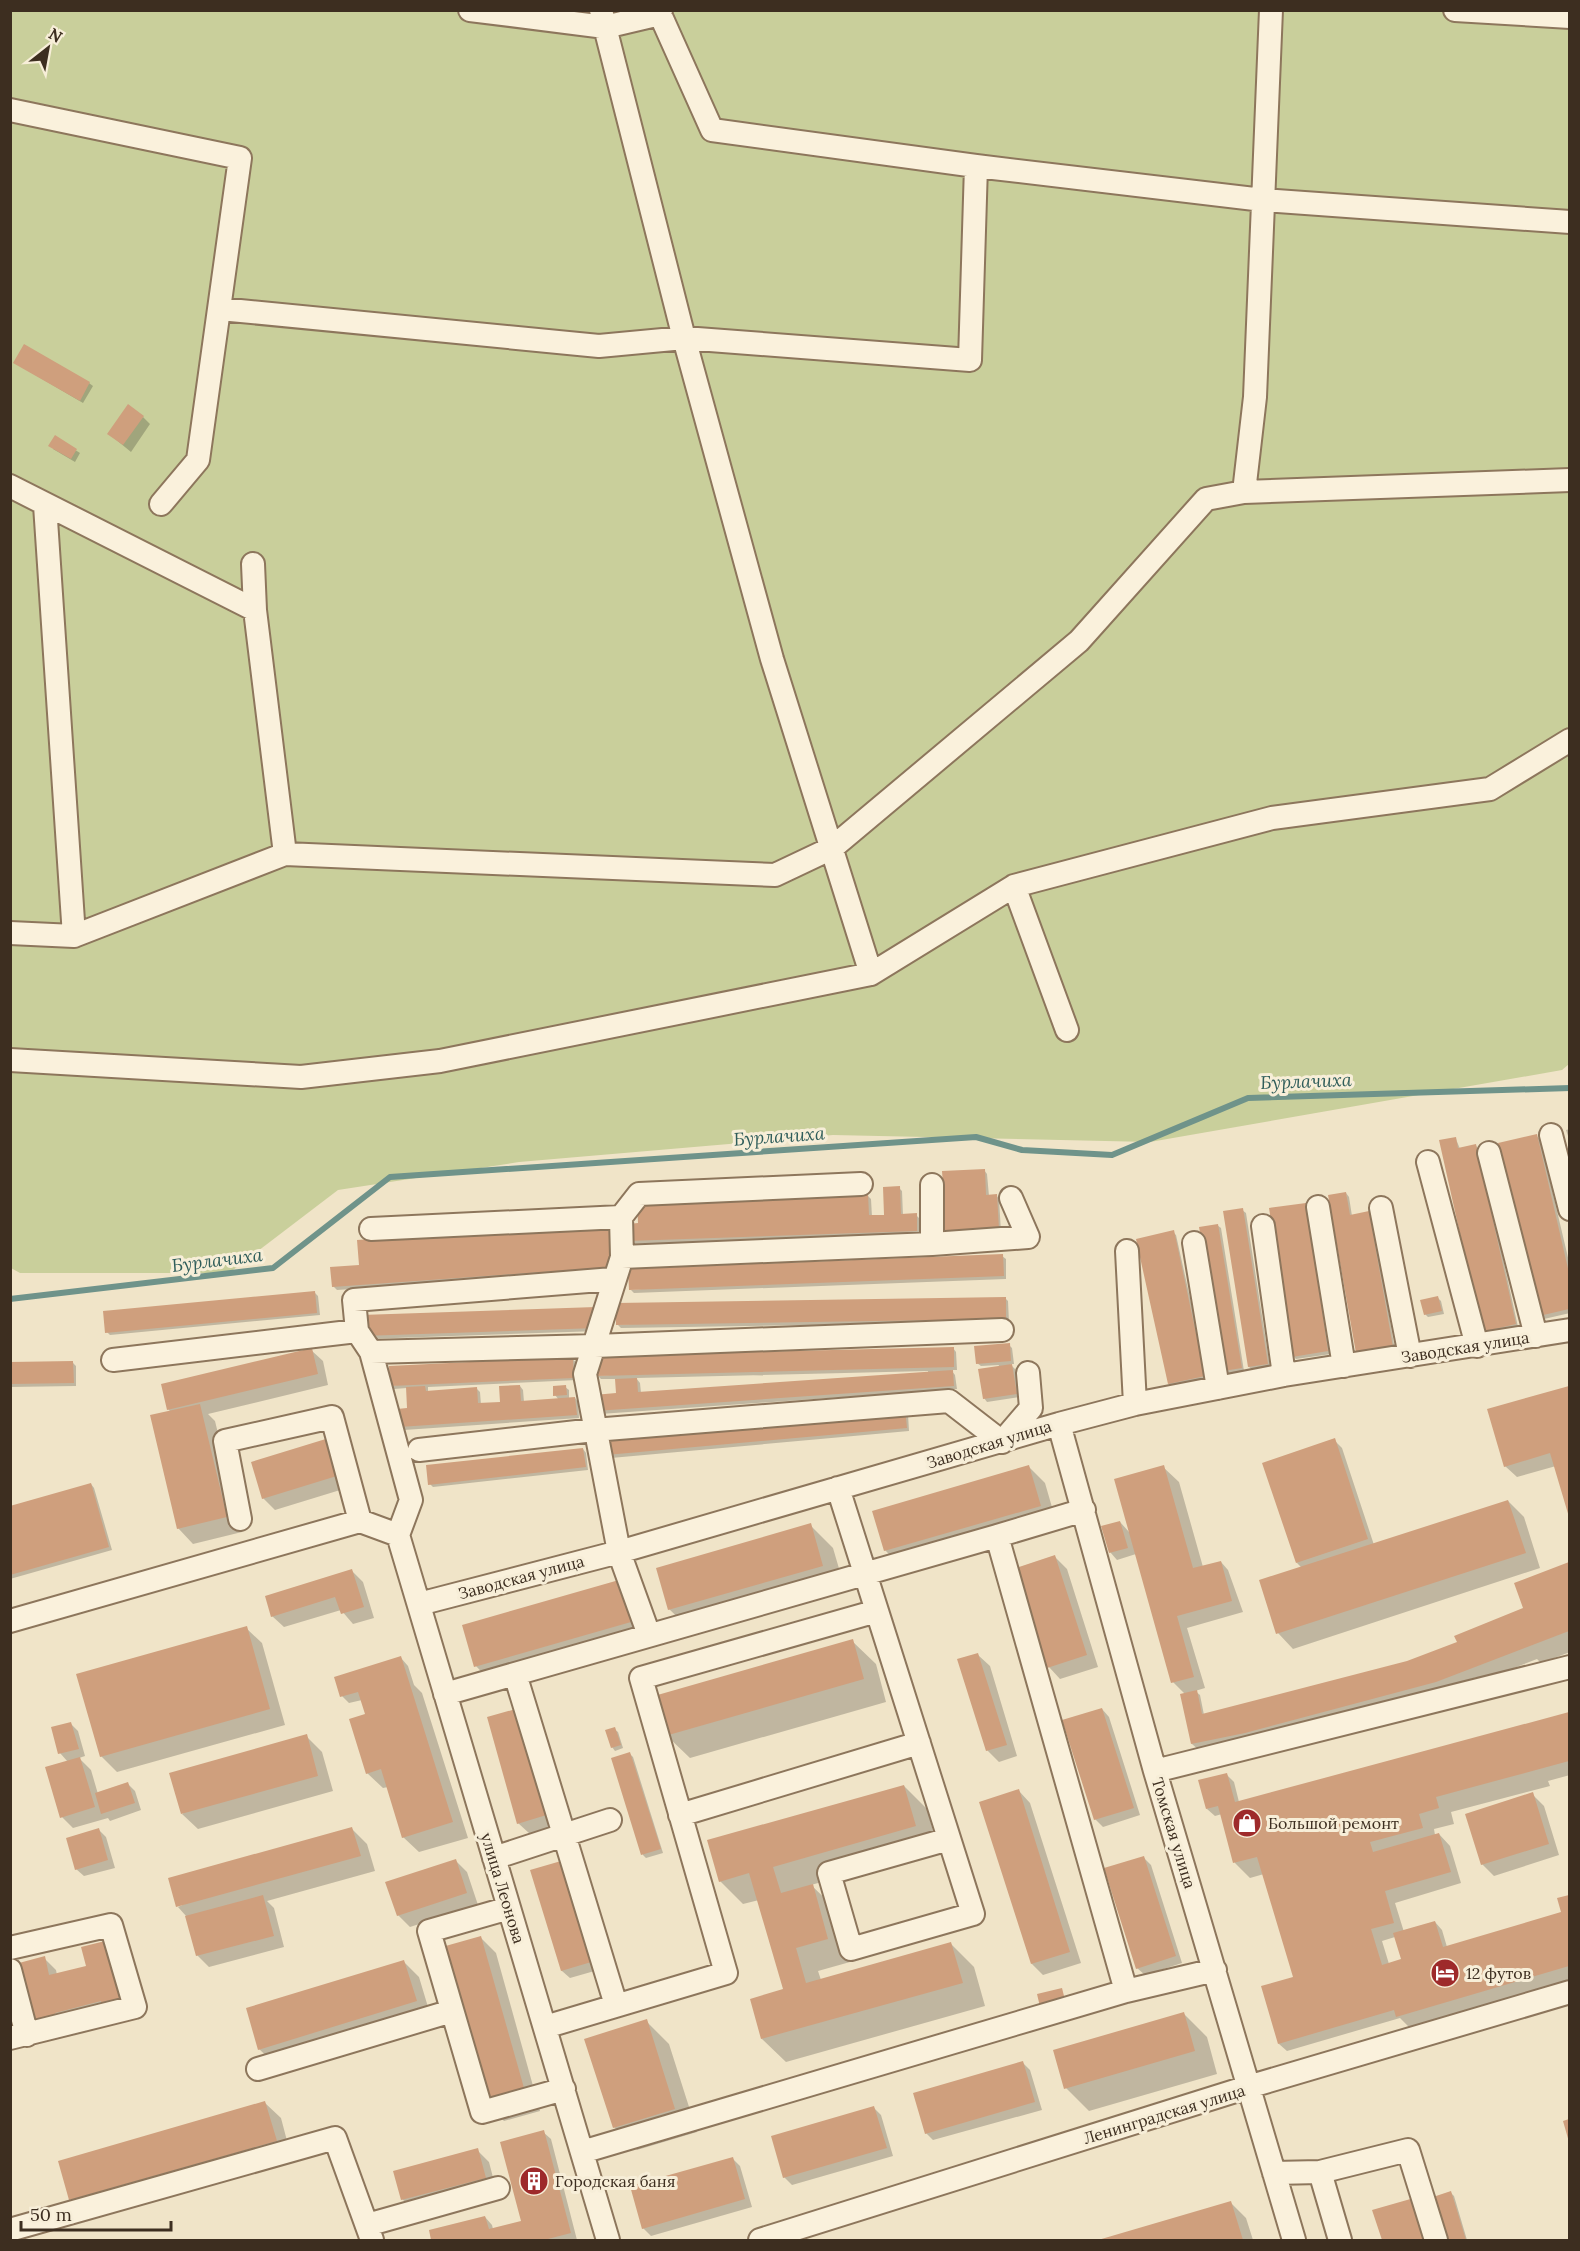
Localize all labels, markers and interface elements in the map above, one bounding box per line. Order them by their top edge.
north arrow [18,18,78,78]
text: N [45,23,66,47]
water label: Бурлачиха [1260,1068,1352,1094]
water label: Бурлачиха [733,1121,825,1151]
water label: Бурлачиха [170,1243,264,1277]
street label: Заводская улица [1399,1327,1531,1367]
street label: Заводская улица [924,1416,1054,1472]
street label: Заводская улица [456,1551,586,1603]
street label: Томская улица [1148,1775,1200,1891]
shop icon: Большой ремонт [1231,1807,1263,1839]
place label: Большой ремонт [1268,1813,1399,1833]
street label: улица Леонова [477,1830,529,1946]
hotel icon: 12 футов [1429,1957,1461,1989]
place label: 12 футов [1466,1963,1531,1983]
street label: Ленинградская улица [1081,2080,1247,2148]
building icon: Городская баня [518,2165,550,2197]
place label: Городская баня [555,2171,675,2191]
scale bar [21,2194,171,2232]
text: 50 m [30,2203,72,2226]

